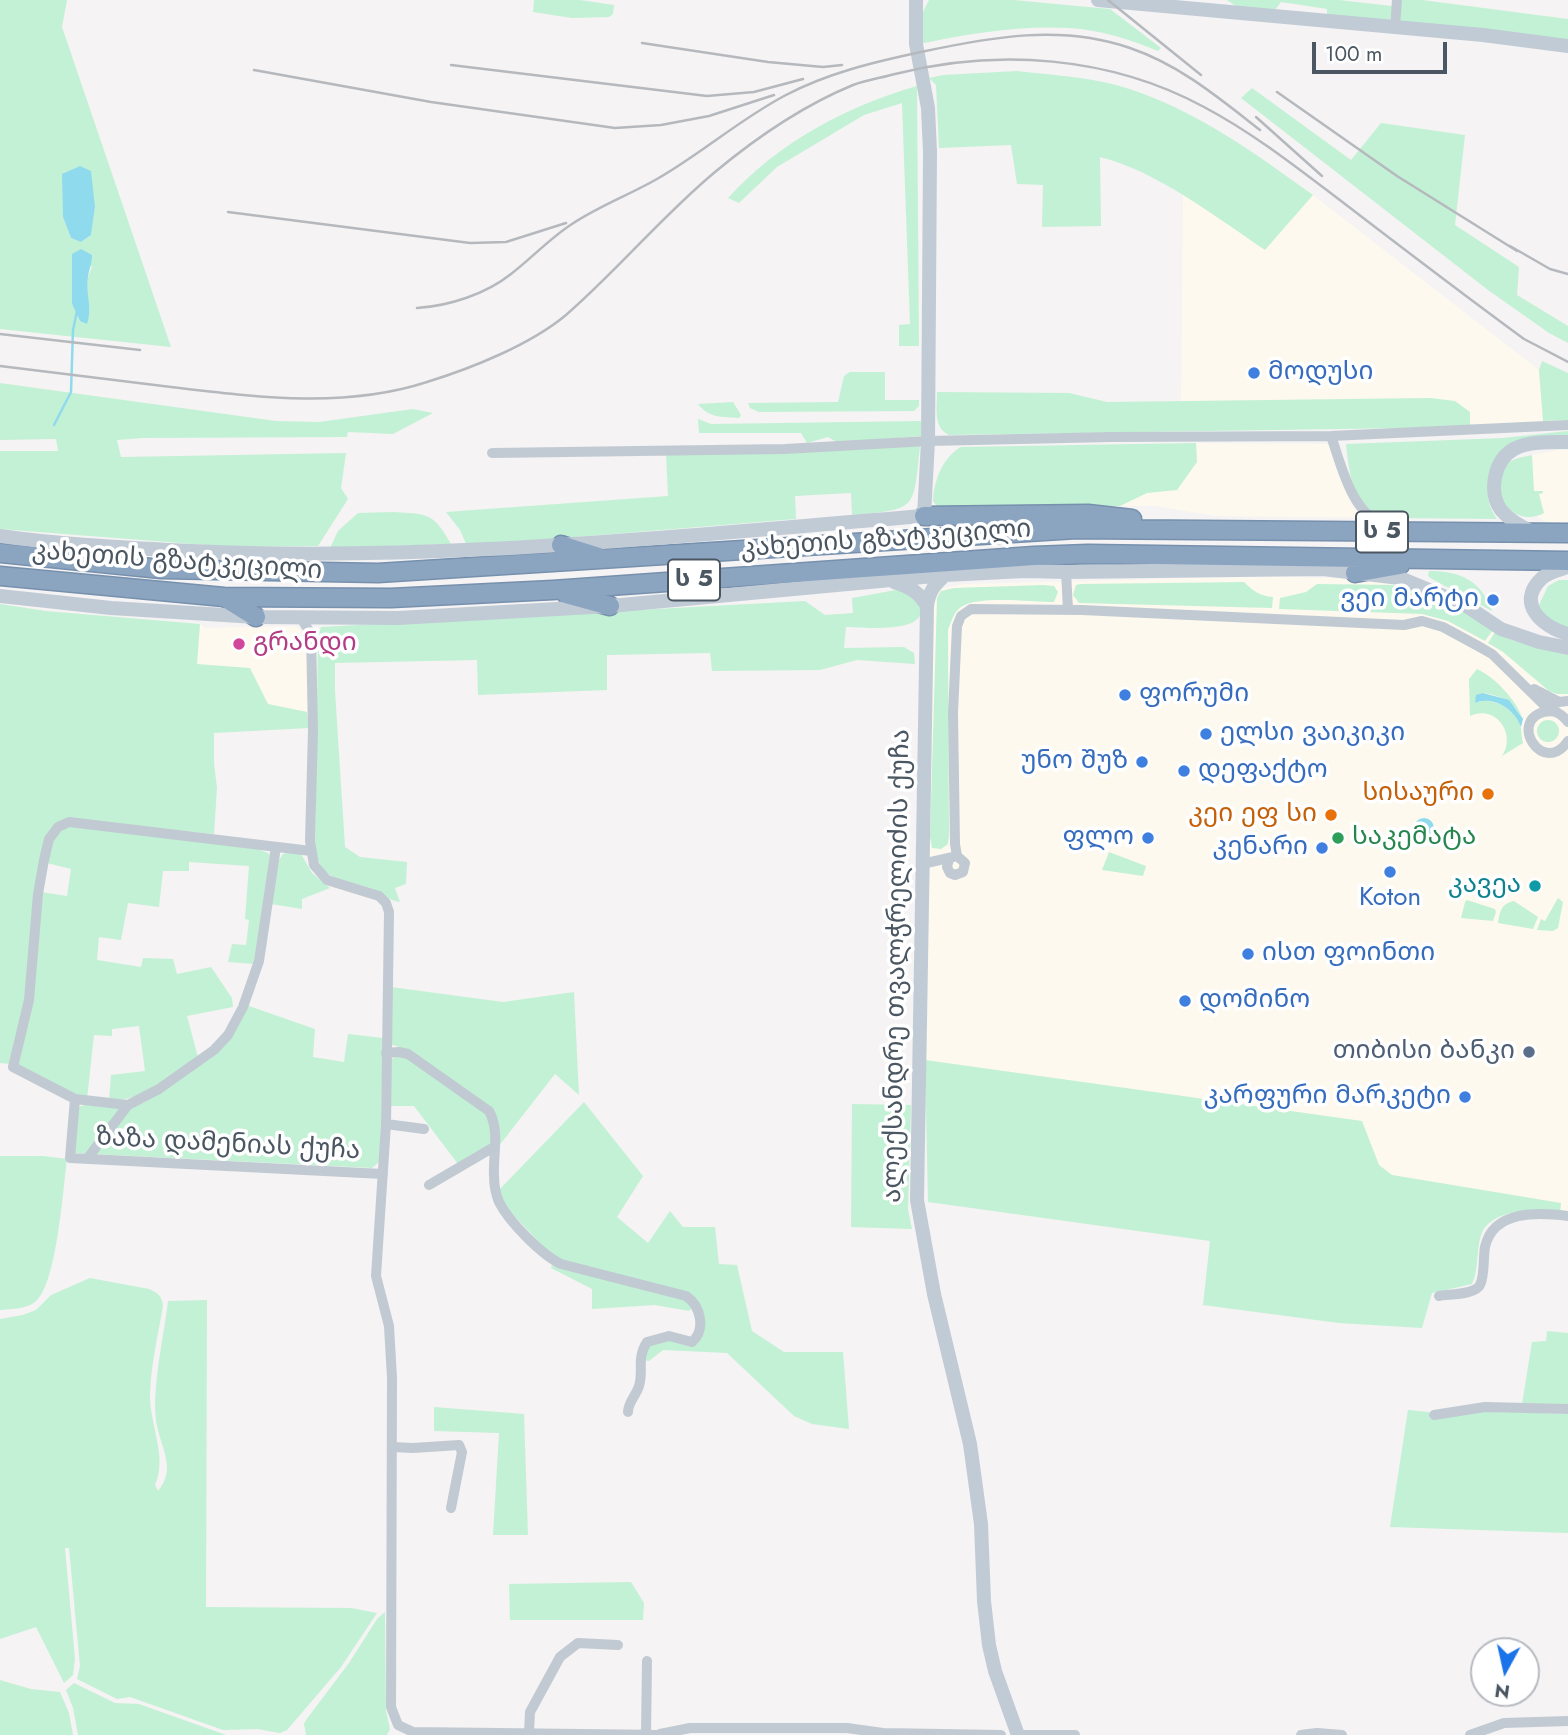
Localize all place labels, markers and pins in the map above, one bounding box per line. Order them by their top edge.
place label: მოდუსი [1268,357,1373,389]
marker: მოდუსი [1246,365,1262,381]
place label: ვეი მარტი [1340,584,1479,616]
marker: ვეი მარტი [1485,592,1501,608]
place label: გრანდი [253,628,357,660]
marker: გრანდი [231,636,247,652]
place label: ფორუმი [1139,679,1249,711]
marker: ფორუმი [1117,687,1133,703]
place label: ელსი ვაიკიკი [1220,718,1405,750]
marker: ელსი ვაიკიკი [1198,726,1214,742]
place label: უნო შუზ [1021,746,1128,778]
marker: უნო შუზ [1134,754,1150,770]
place label: დეფაქტო [1198,755,1328,787]
marker: დეფაქტო [1176,763,1192,779]
place label: სისაური [1362,778,1474,810]
marker: სისაური [1480,786,1496,802]
place label: კეი ეფ სი [1188,799,1317,831]
marker: კეი ეფ სი [1323,807,1339,823]
place label: ფლო [1062,822,1134,854]
place label: საკემატა [1352,822,1476,854]
marker: ფლო [1140,830,1156,846]
marker: საკემატა [1330,830,1346,846]
place label: კენარი [1212,832,1308,864]
marker: კენარი [1314,840,1330,856]
marker: Koton [1382,864,1398,880]
place label: კავეა [1448,870,1521,902]
marker: კავეა [1527,878,1543,894]
place label: Koton [1359,883,1421,915]
place label: ისთ ფოინთი [1262,938,1435,970]
marker: ისთ ფოინთი [1240,946,1256,962]
place label: დომინო [1199,985,1310,1017]
marker: დომინო [1177,993,1193,1009]
place label: თიბისი ბანკი [1333,1036,1515,1068]
marker: თიბისი ბანკი [1521,1044,1537,1060]
place label: კარფური მარკეტი [1204,1081,1451,1113]
marker: კარფური მარკეტი [1457,1089,1473,1105]

